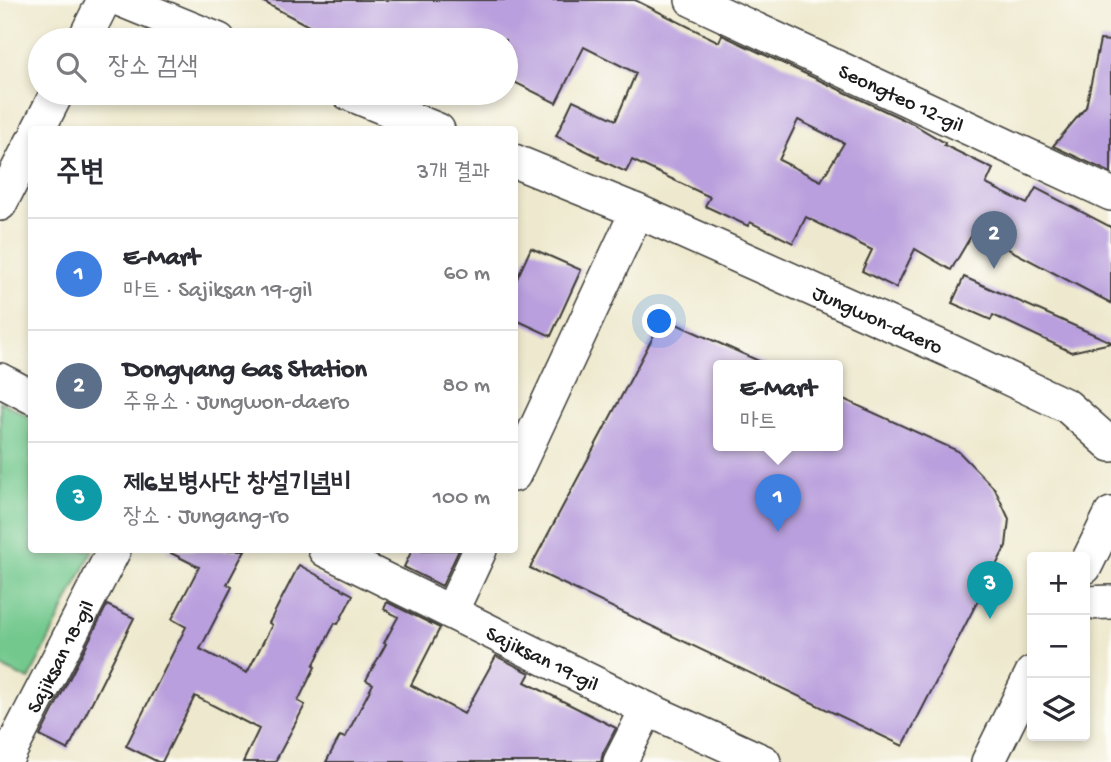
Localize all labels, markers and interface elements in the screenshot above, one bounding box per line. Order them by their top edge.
search box [28,28,518,105]
icon: search [52,48,90,86]
text: 장소 검색 [108,53,198,84]
street label: Seongteo 12-gil [834,60,967,140]
text: 주변 [56,157,104,192]
text: 3개 결과 [417,160,490,187]
pin: 2 [971,211,1017,269]
text: E-Mart [123,244,200,275]
text: 1 [74,261,84,288]
text: 60 m [444,261,490,288]
text: 마트 · Sajiksan 19-gil [123,278,312,305]
street label: Jungwon-daero [808,282,946,362]
your location [642,304,676,338]
text: Dongyang Gas Station [123,356,367,387]
popup [713,360,843,451]
text: 2 [73,373,85,400]
text: 80 m [443,373,490,400]
text: E-Mart [740,375,816,406]
text: 주유소 · Jungwon-daero [123,390,350,417]
text: 마트 [740,409,777,436]
text: 제6보병사단 창설기념비 [123,470,352,501]
pin: 1 [755,474,801,532]
text: 3 [73,485,85,512]
text: 100 m [433,485,490,512]
text: 장소 · Jungang-ro [123,504,289,531]
map controls [1027,552,1090,741]
button: + [1027,552,1090,615]
pin: 3 [967,561,1013,619]
street label: Sajiksan 18-gil [23,597,102,718]
button: − [1027,615,1090,678]
street label: Sajiksan 19-gil [481,622,602,699]
button: layers [1027,678,1090,741]

